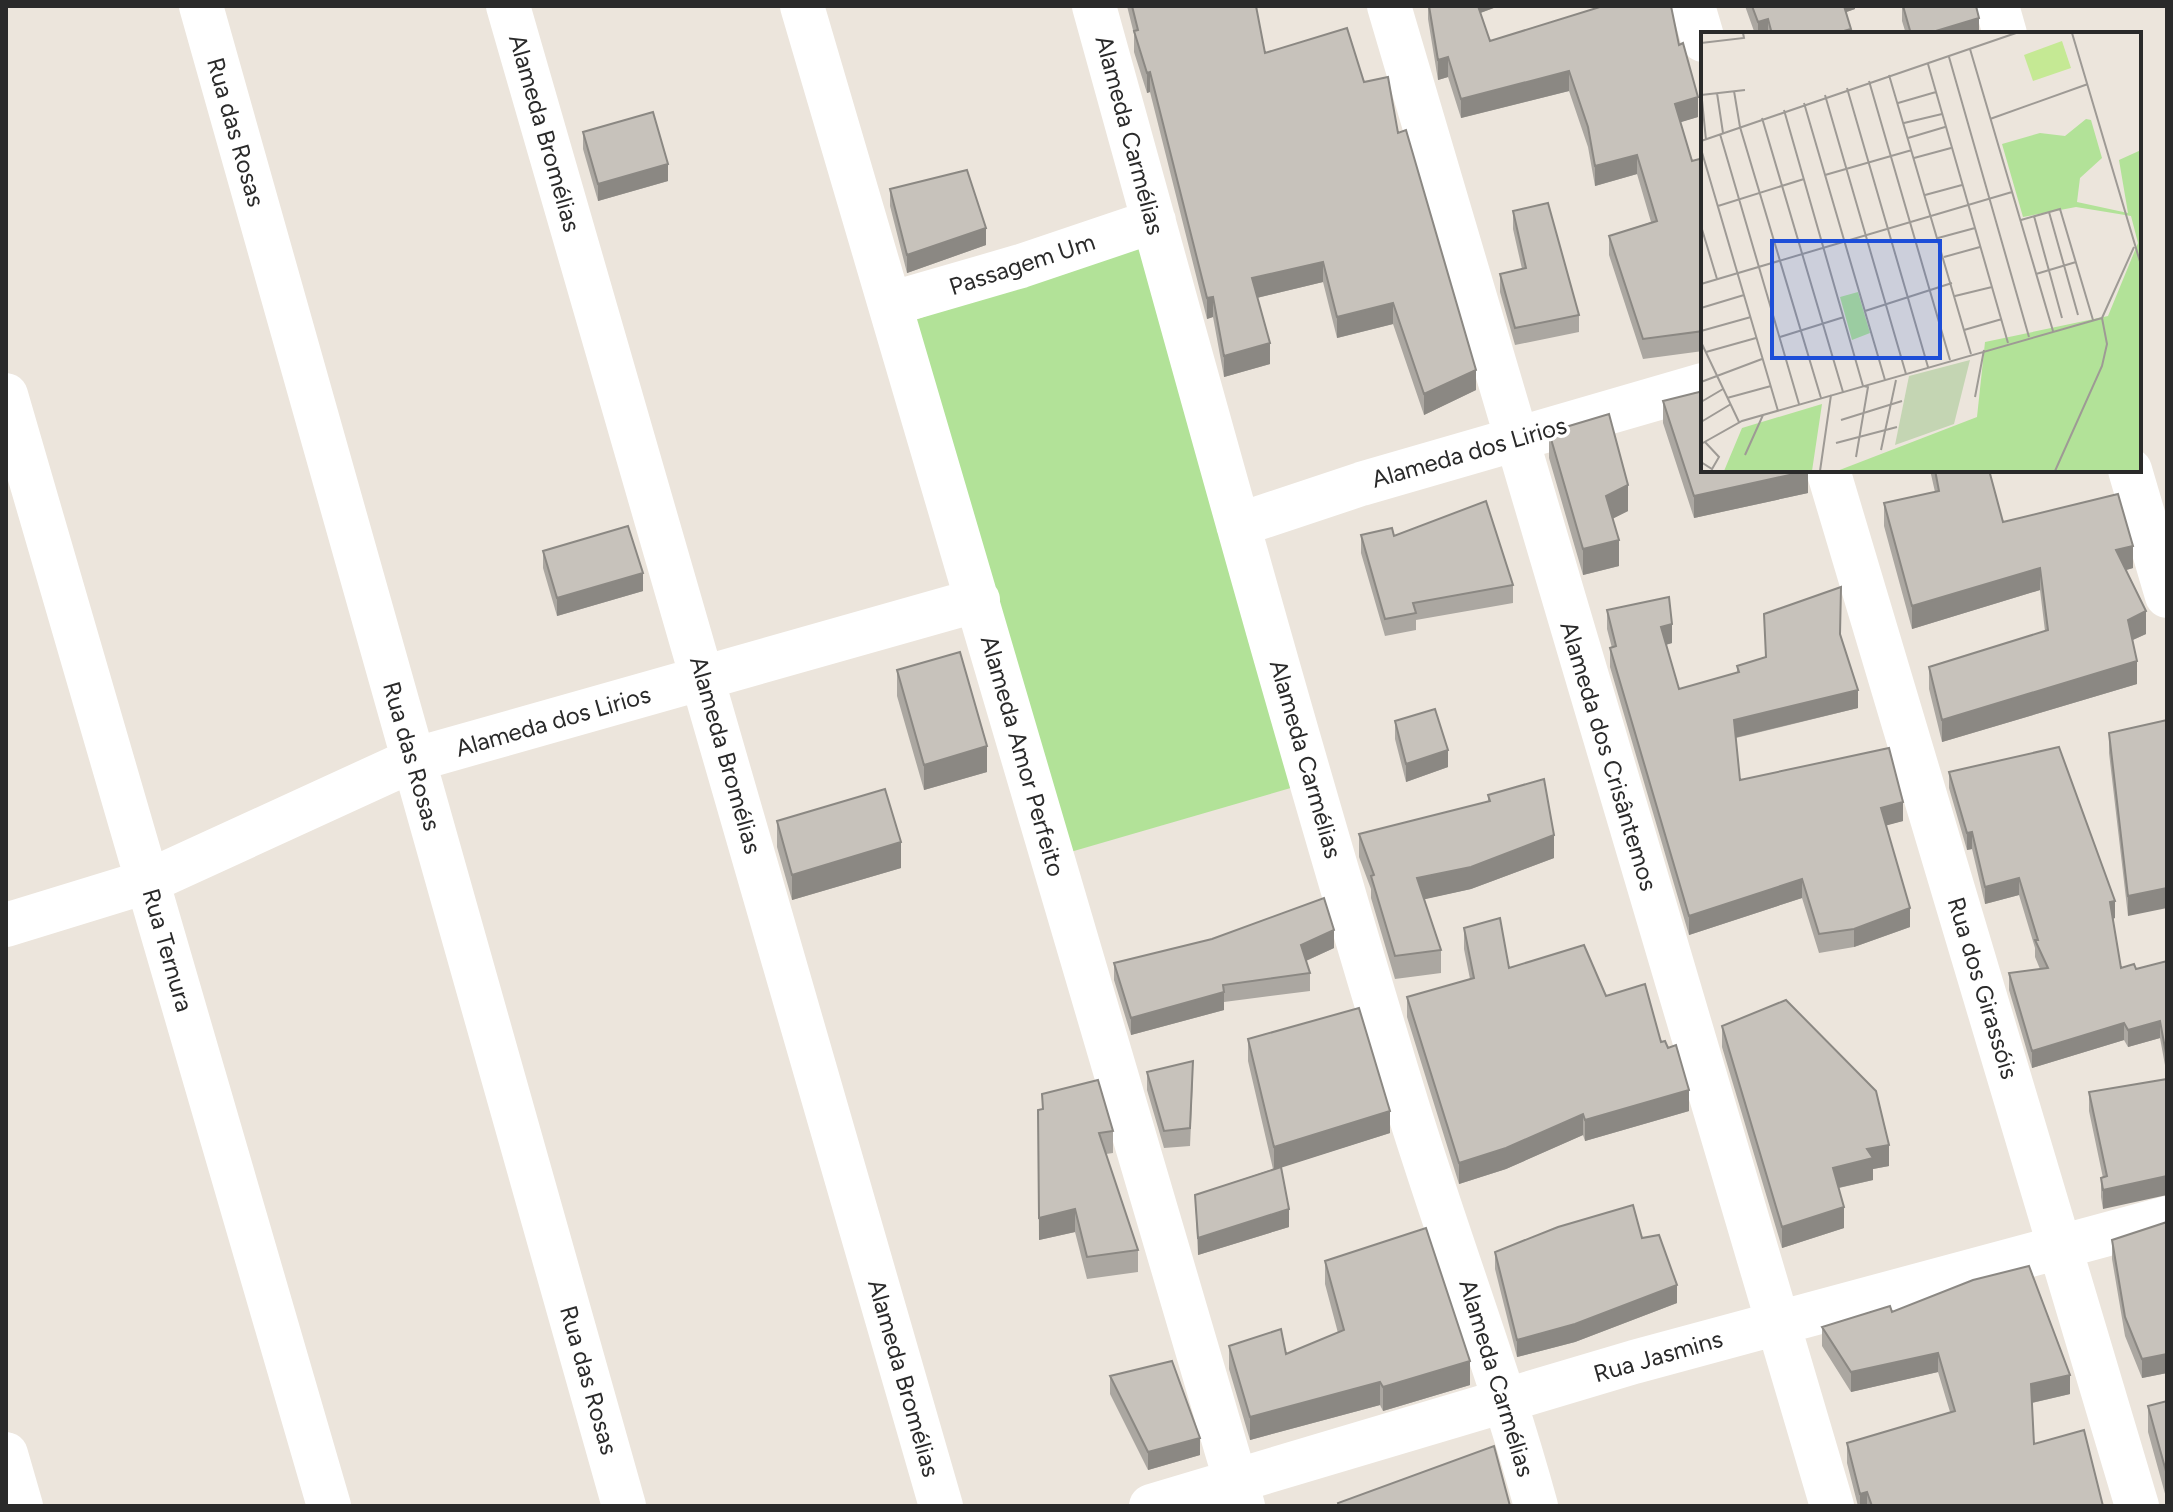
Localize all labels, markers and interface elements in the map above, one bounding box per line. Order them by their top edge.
street label: Alameda Bromélias [503,31,587,235]
street label: Alameda Carmélias [1089,32,1171,238]
inset map [1701,32,2141,472]
street label: Rua das Rosas [201,54,271,210]
street label: Passagem Um [946,227,1098,301]
street label: Alameda dos Lirios [1368,410,1570,494]
street label: Alameda dos Crisântemos [1554,618,1664,894]
street label: Alameda Amor Perfeito [975,632,1071,880]
street label: Alameda Bromélias [684,653,768,857]
street label: Alameda Carmélias [1264,656,1348,862]
street label: Rua das Rosas [377,678,447,834]
street label: Alameda dos Lirios [452,679,654,763]
street label: Rua Ternura [137,885,199,1015]
street label: Rua dos Girassóis [1942,893,2024,1083]
street label: Alameda Bromélias [862,1276,946,1480]
street label: Alameda Carmélias [1453,1276,1541,1480]
street label: Rua das Rosas [554,1302,624,1458]
street label: Rua Jasmins [1590,1324,1726,1388]

